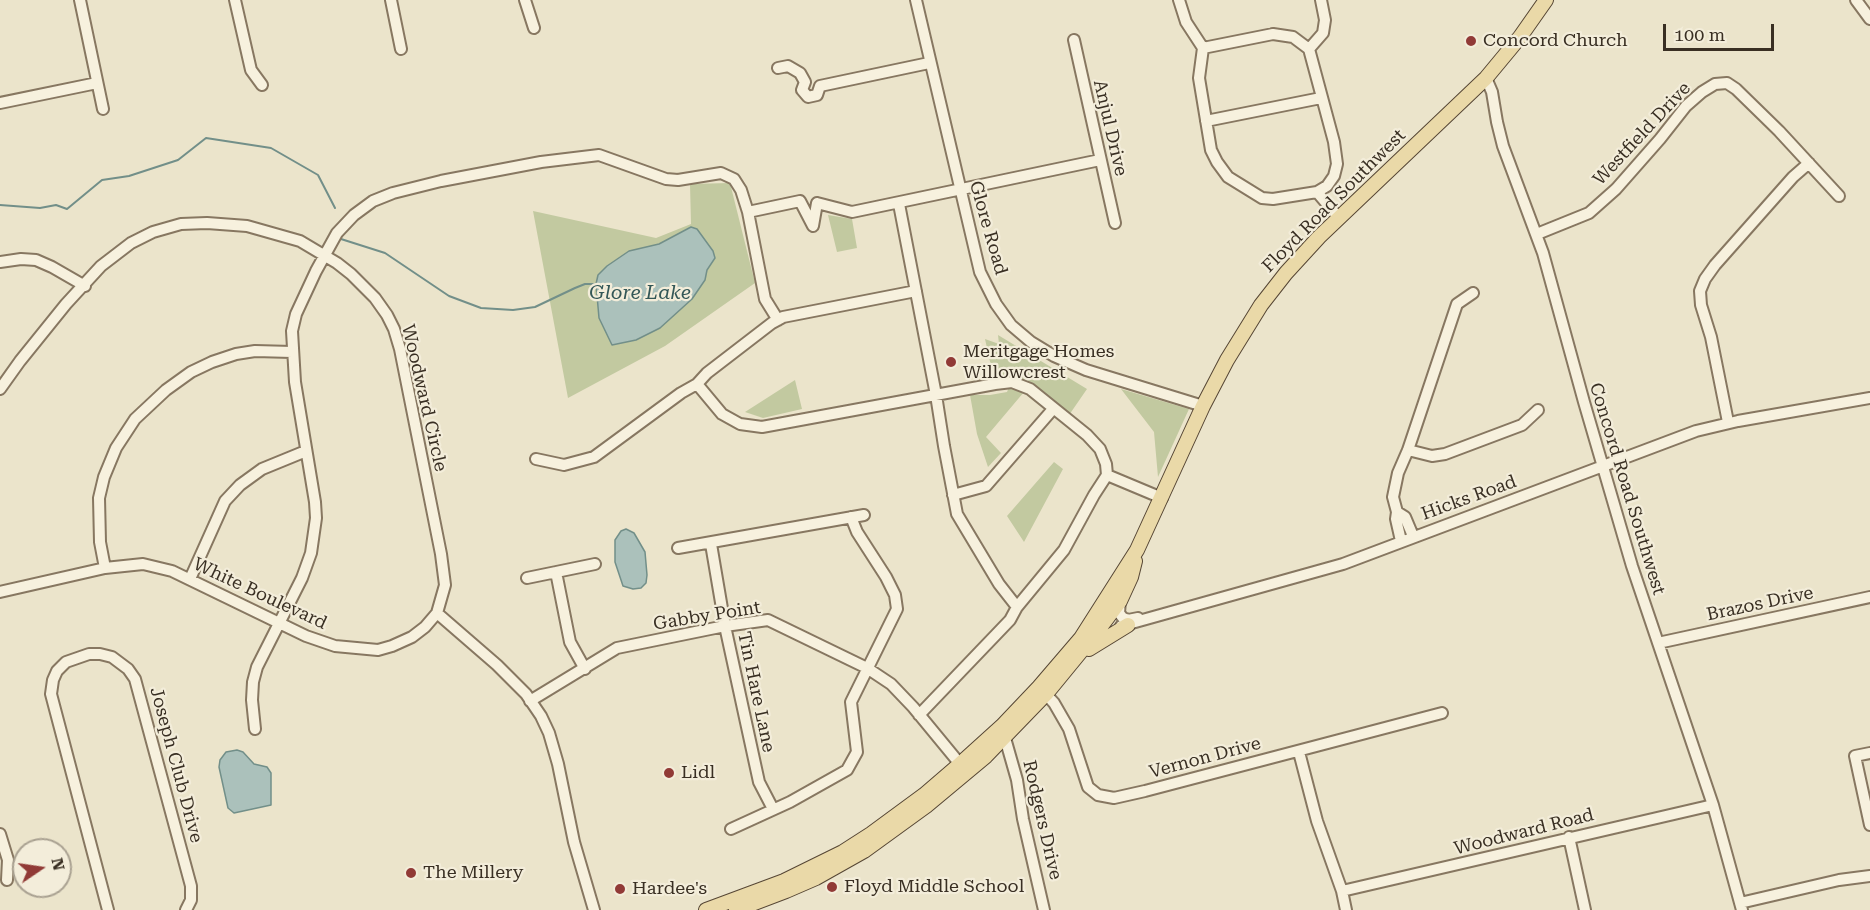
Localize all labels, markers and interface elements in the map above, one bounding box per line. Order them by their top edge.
scale bar [1666,12,1777,50]
text: 100 m [1674,24,1725,45]
place label: Concord Church [1483,30,1628,52]
marker: Concord Church [1464,34,1478,48]
street label: Anjul Drive [1088,78,1132,178]
street label: Westfield Drive [1589,78,1695,190]
street label: Floyd Road Southwest [1258,125,1410,277]
street label: Glore Road [964,179,1012,277]
water label: Glore Lake [589,281,691,305]
street label: Woodward Circle [397,322,451,474]
place label: Meritgage Homes Willowcrest [963,341,1114,384]
marker: Meritgage Homes Willowcrest [944,355,958,369]
street label: Concord Road Southwest [1584,380,1670,598]
street label: Hicks Road [1419,471,1519,525]
street label: White Boulevard [190,554,330,634]
street label: Brazos Drive [1705,582,1815,626]
street label: Gabby Point [652,597,762,635]
street label: Tin Hare Lane [733,630,779,754]
street label: Joseph Club Drive [145,685,207,845]
street label: Vernon Drive [1147,733,1263,783]
street label: Rodgers Drive [1018,758,1066,882]
place label: Lidl [681,762,715,784]
marker: Lidl [662,766,676,780]
street label: Woodward Road [1452,804,1596,860]
north arrow [12,838,72,898]
text: N [47,856,69,872]
place label: The Millery [423,862,523,884]
marker: The Millery [404,866,418,880]
place label: Floyd Middle School [844,876,1024,898]
place label: Hardee's [632,878,707,900]
marker: Floyd Middle School [825,880,839,894]
marker: Hardee's [613,882,627,896]

